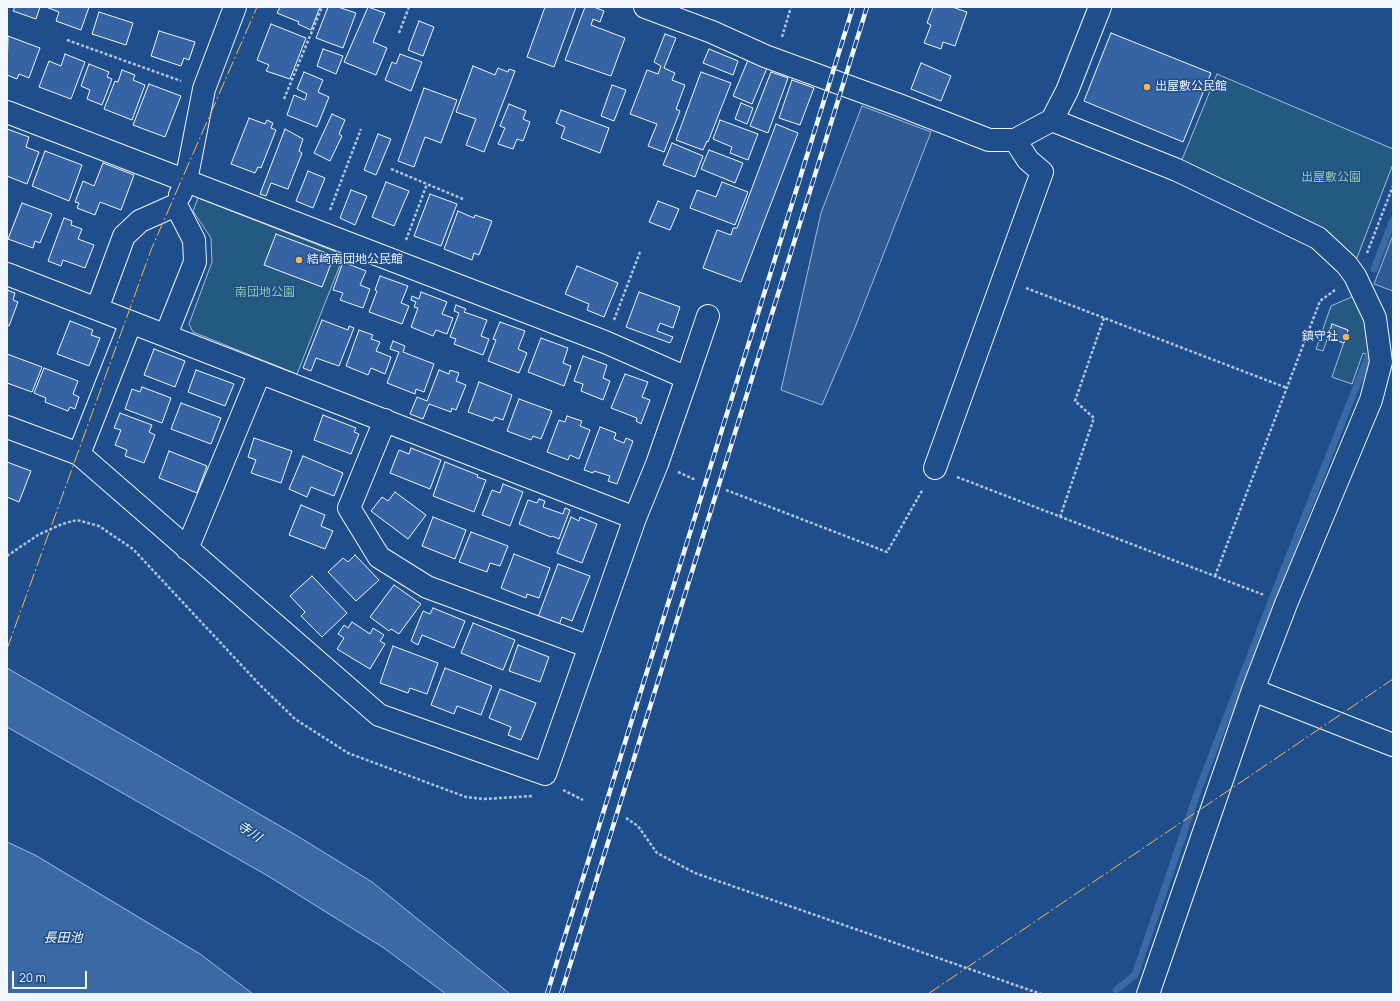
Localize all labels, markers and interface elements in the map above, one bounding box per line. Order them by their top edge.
place label: 出屋敷公民館 [1155,80,1227,94]
marker: 出屋敷公民館 [1142,82,1152,92]
park label: 出屋敷公園 [1301,171,1361,185]
place label: 結崎南団地公民館 [307,253,403,267]
marker: 結崎南団地公民館 [294,255,304,265]
park label: 南団地公園 [235,286,295,300]
place label: 鎮守社 [1302,330,1338,344]
marker: 鎮守社 [1341,332,1351,342]
water label: 寺川 [234,818,264,846]
water label: 長田池 [44,930,82,946]
scale bar [14,963,89,989]
text: 20 m [19,969,46,986]

